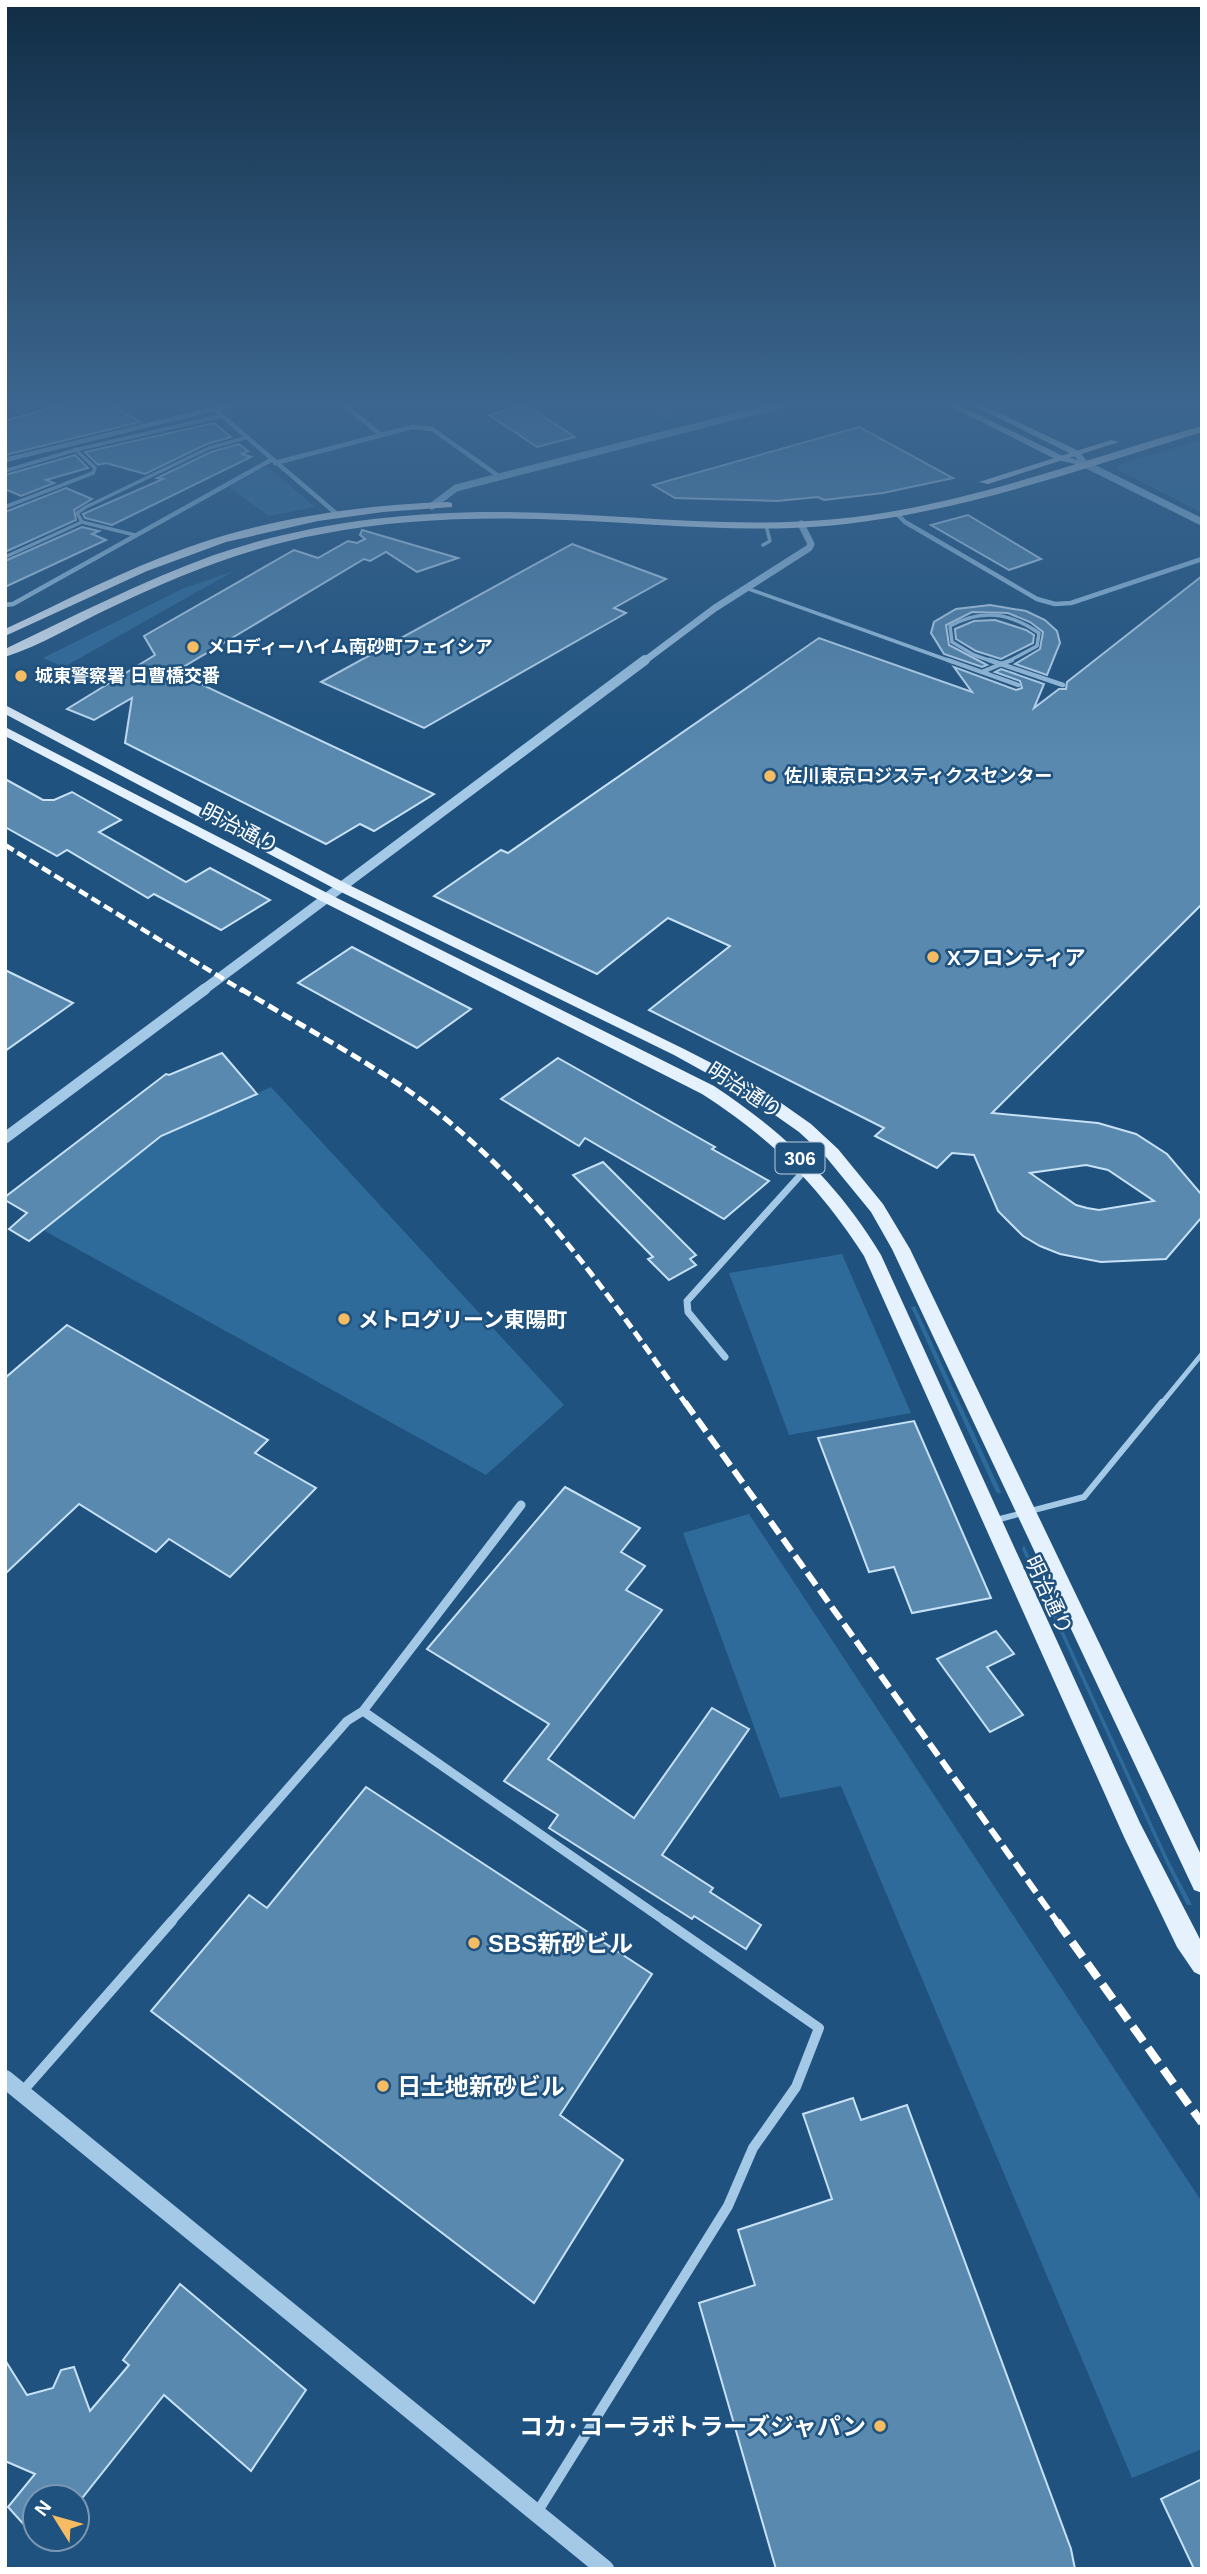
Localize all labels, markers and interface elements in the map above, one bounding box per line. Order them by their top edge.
place label: メロディーハイム南砂町フェイシア [207,637,493,657]
marker: メロディーハイム南砂町フェイシア [185,639,201,655]
place label: 城東警察署 日曹橋交番 [35,666,220,686]
marker: 城東警察署 日曹橋交番 [13,668,29,684]
place label: 佐川東京ロジスティクスセンター [784,766,1052,786]
marker: 佐川東京ロジスティクスセンター [762,768,778,784]
street label: 明治通り [197,799,283,857]
place label: Xフロンティア [947,946,1086,969]
marker: Xフロンティア [925,949,941,965]
street label: 明治通り [704,1057,786,1123]
road number: 306 [776,1142,824,1174]
place label: メトログリーン東陽町 [358,1308,567,1331]
marker: メトログリーン東陽町 [336,1311,352,1327]
street label: 明治通り [1021,1552,1077,1638]
place label: SBS新砂ビル [488,1930,633,1957]
marker: SBS新砂ビル [466,1935,482,1951]
place label: 日土地新砂ビル [397,2073,565,2100]
marker: 日土地新砂ビル [375,2078,391,2094]
place label: コカ･コーラボトラーズジャパン [519,2413,866,2440]
marker: コカ･コーラボトラーズジャパン [872,2418,888,2434]
north arrow [21,2483,91,2553]
text: N [30,2496,55,2520]

